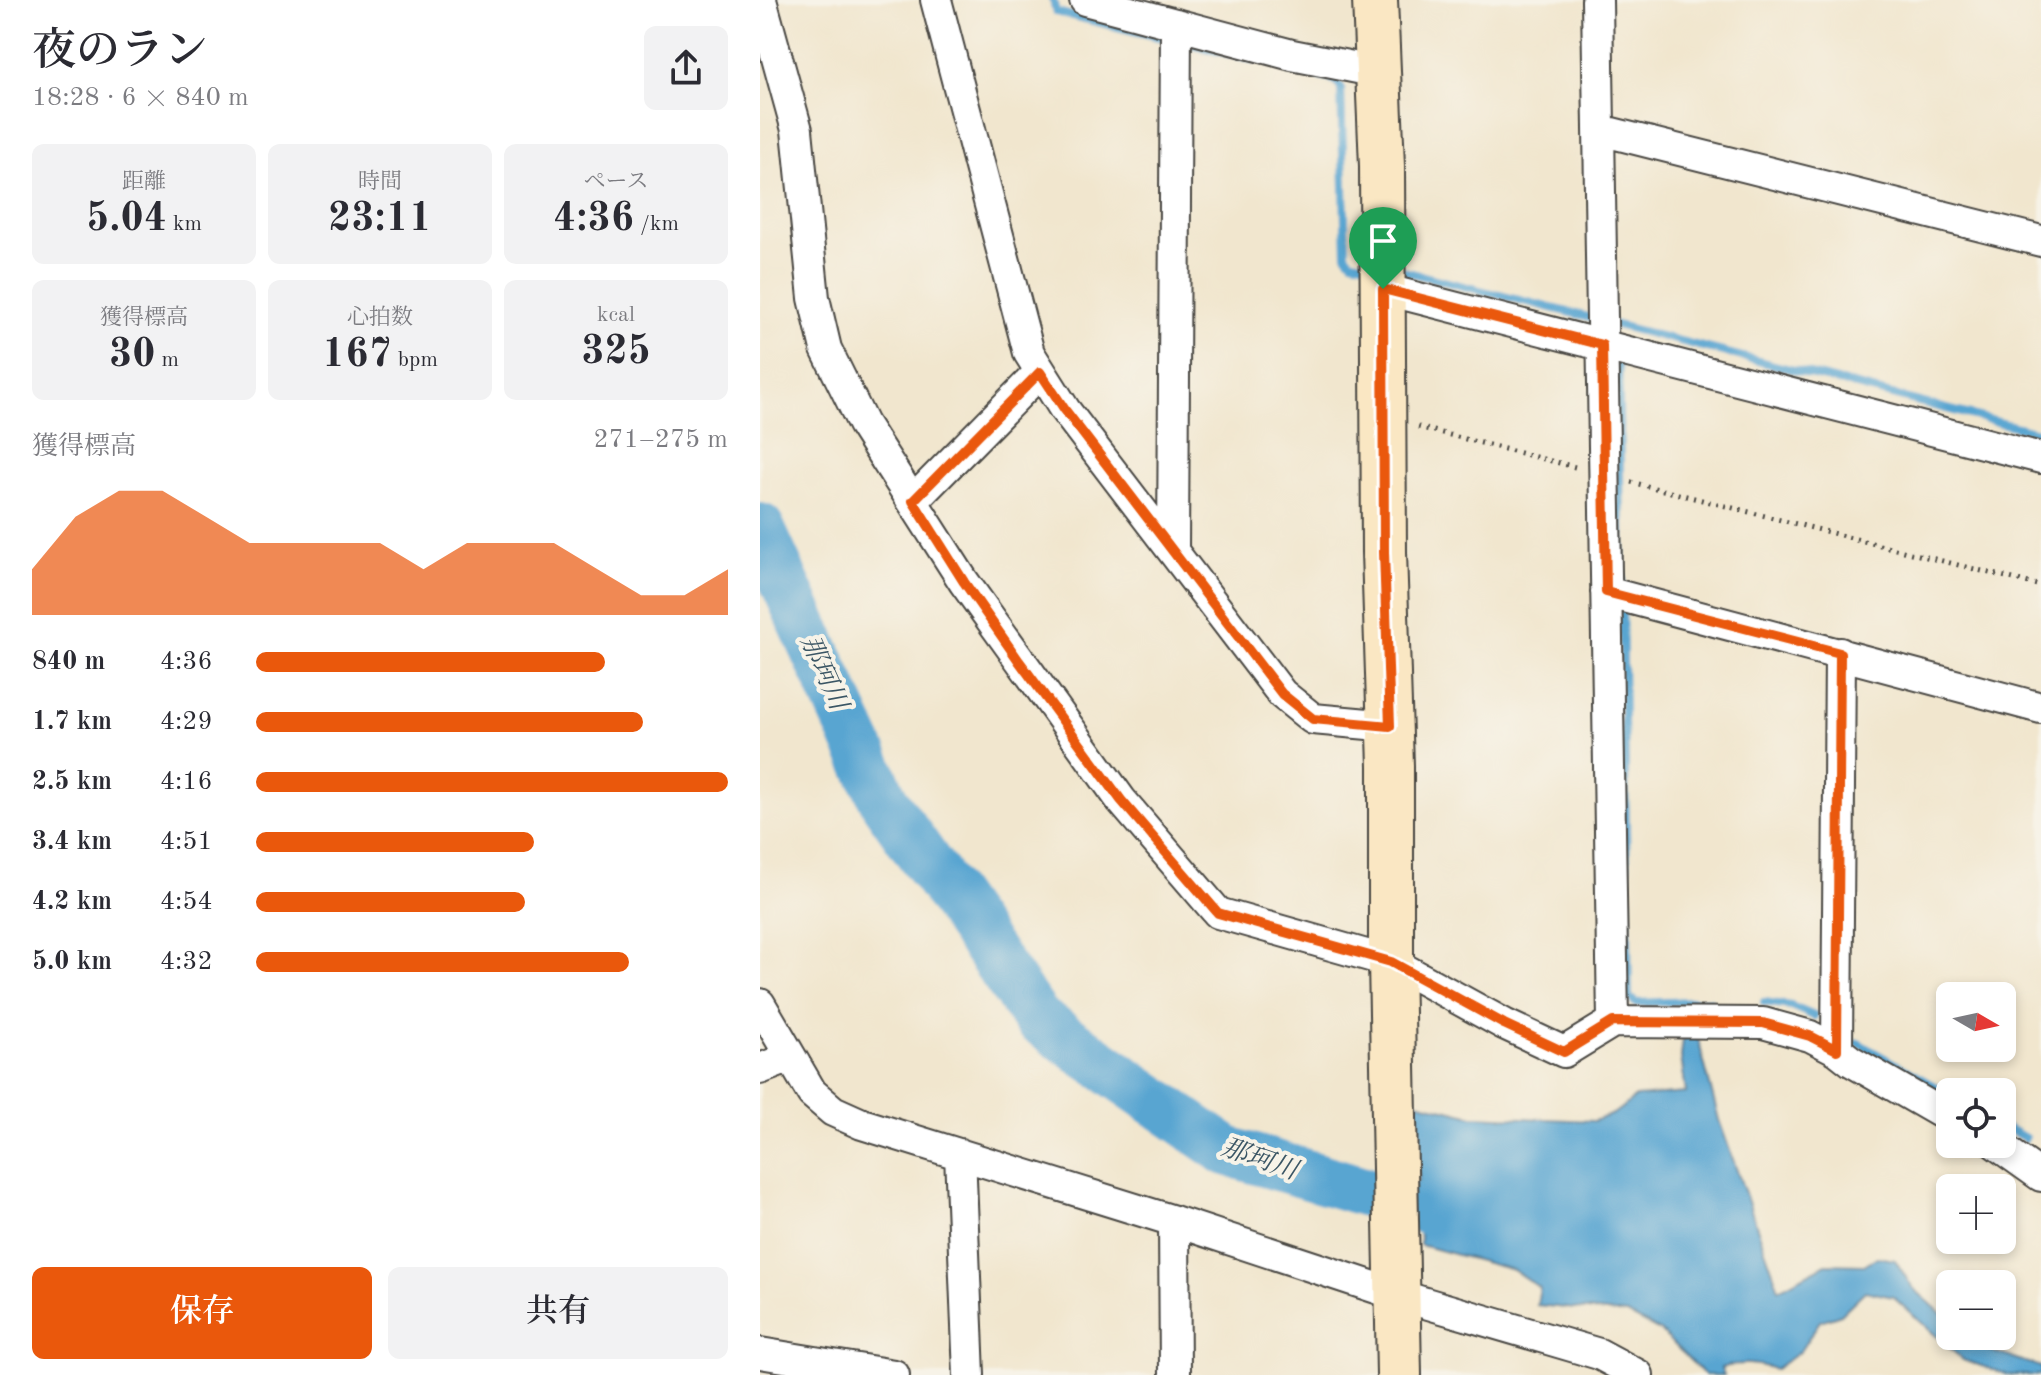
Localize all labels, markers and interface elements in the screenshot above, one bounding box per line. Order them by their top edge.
button: share [644,26,728,110]
text: 夜のラン [32,30,208,74]
text: 18:28 · 6 × 840 m [32,85,249,111]
text: 距離 [122,171,166,193]
text: 時間 [358,171,402,193]
text: ペース [584,171,648,193]
text: 5.04 [86,200,167,240]
text: 23:11 [328,200,432,240]
text: 4:36 [553,200,634,240]
pin [1349,207,1417,289]
text: km [167,213,202,235]
text: /km [634,213,679,235]
icon: arrive [1361,219,1405,263]
text: kcal [597,304,635,326]
text: 獲得標高 [100,307,188,329]
text: 心拍数 [347,307,413,329]
text: 325 [581,333,651,373]
text: 30 [109,336,155,376]
text: 167 [322,336,392,376]
text: m [155,349,179,371]
text: bpm [392,349,438,371]
text: 271–275 m [593,427,728,453]
text: 獲得標高 [32,434,136,460]
water label: 那珂川 [795,631,853,716]
text: 840 m [32,649,105,675]
text: 4:36 [160,649,213,675]
text: 1.7 km [32,709,112,735]
text: 4:29 [160,709,213,735]
text: 2.5 km [32,769,112,795]
text: 4:16 [160,769,213,795]
text: 3.4 km [32,829,112,855]
text: 4:51 [160,829,213,855]
text: 4.2 km [32,889,112,915]
text: 4:54 [160,889,213,915]
text: 5.0 km [32,949,112,975]
text: 4:32 [160,949,213,975]
north arrow [1936,982,2016,1062]
map controls [1936,982,2016,1350]
button: locate [1936,1078,2016,1158]
water label: 那珂川 [1218,1134,1304,1186]
button: + [1936,1174,2016,1254]
button: 保存 [32,1267,372,1359]
button: 共有 [388,1267,728,1359]
button: − [1936,1270,2016,1350]

